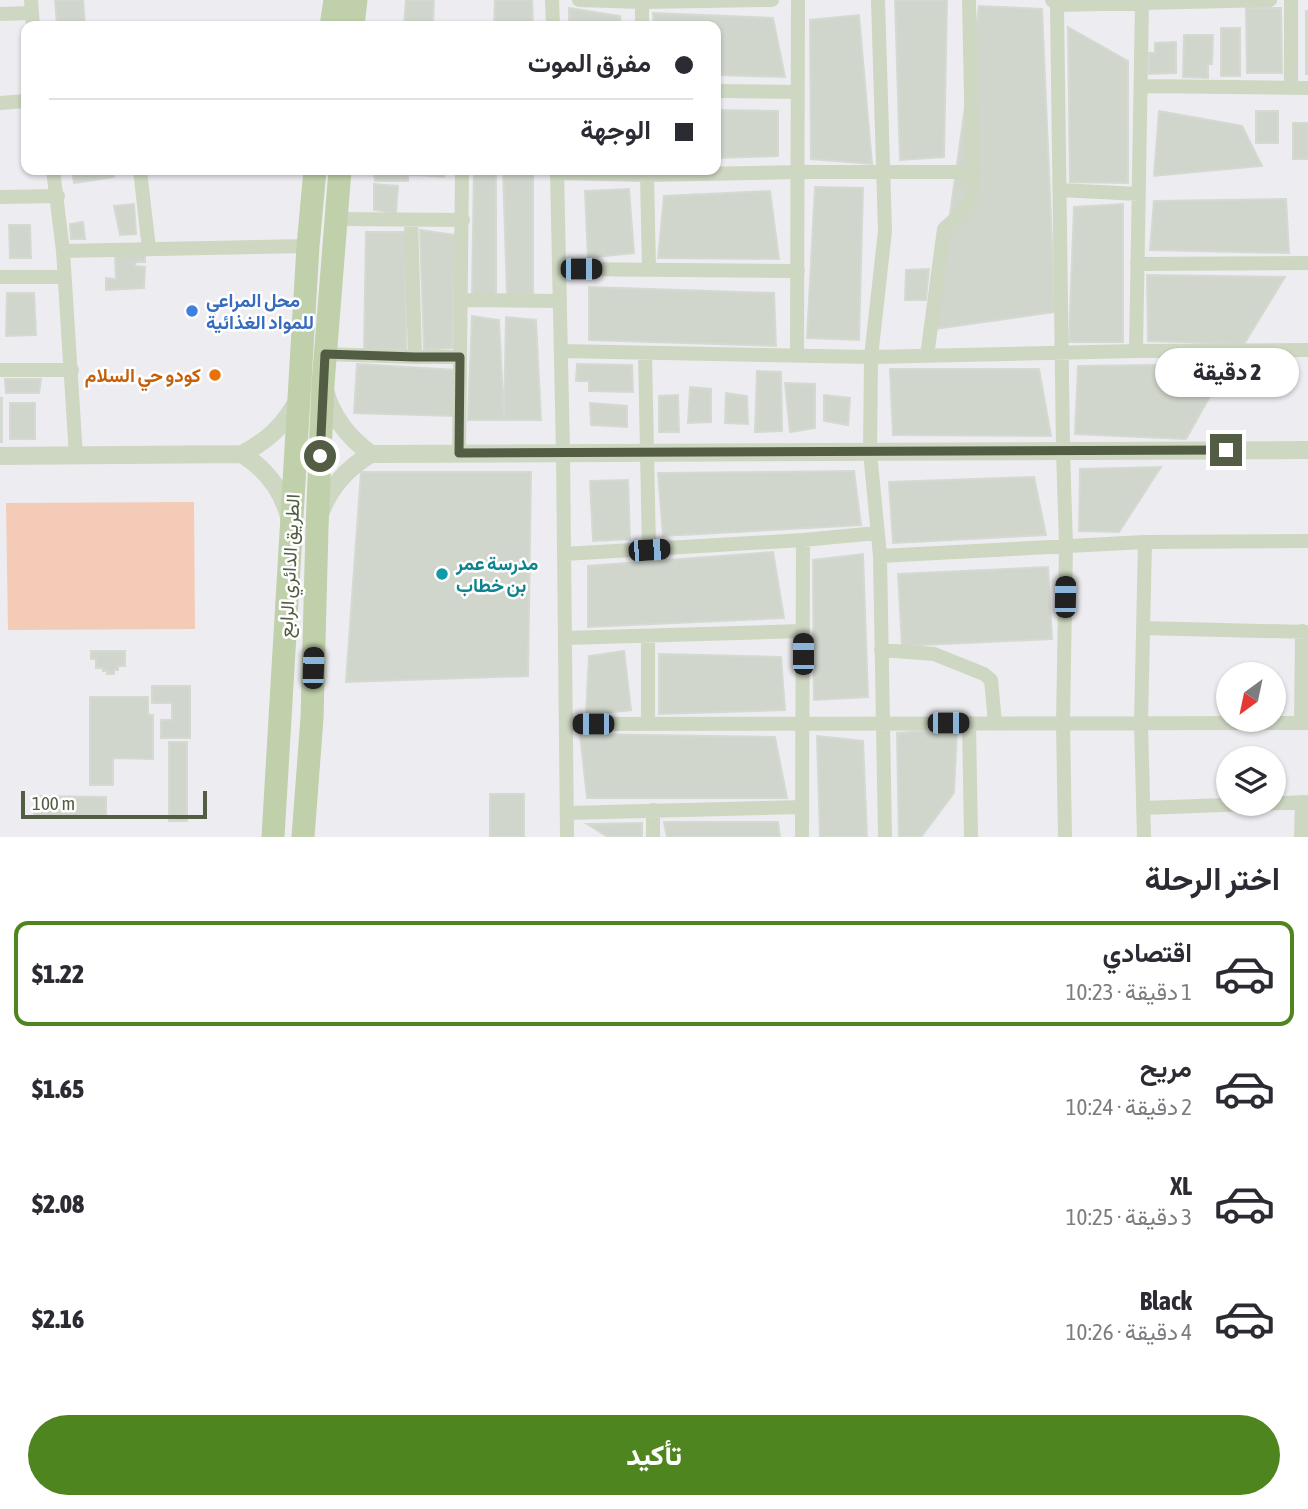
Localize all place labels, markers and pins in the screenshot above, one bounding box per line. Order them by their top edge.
place label: محل المراعي للمواد الغذائية [206,289,314,335]
marker: محل المراعي للمواد الغذائية [184,303,200,319]
place label: كودو حي السلام [85,364,201,392]
marker: كودو حي السلام [207,367,223,383]
place label: مدرسة عمر بن خطاب [455,552,538,597]
marker: مدرسة عمر بن خطاب [434,566,450,582]

